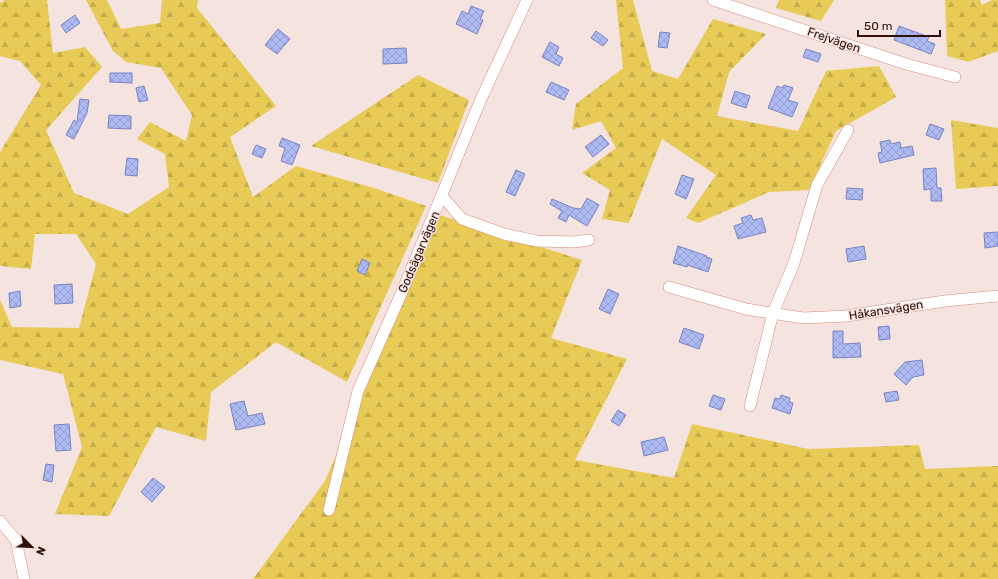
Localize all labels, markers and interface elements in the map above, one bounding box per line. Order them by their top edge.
scale bar [858,12,940,38]
text: 50 m [864,19,892,33]
street label: Frejvägen [806,24,862,56]
street label: Godsägarvägen [395,209,443,295]
street label: Håkansvägen [848,297,924,323]
north arrow [12,527,52,567]
text: N [33,545,48,557]

